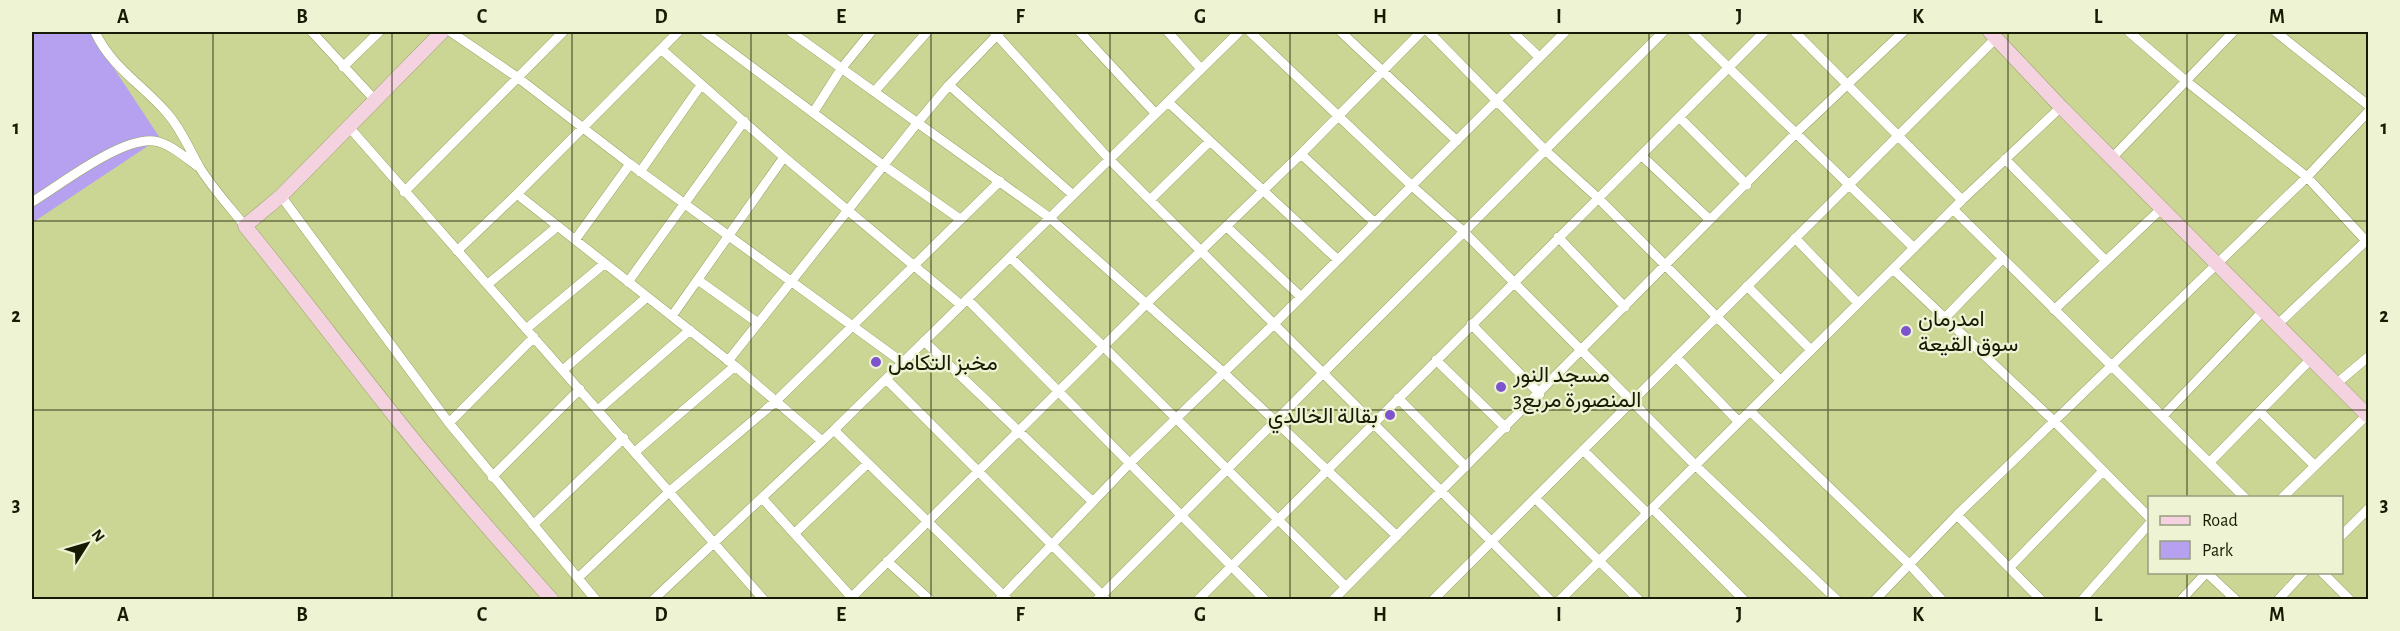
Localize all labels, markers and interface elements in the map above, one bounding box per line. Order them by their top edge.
text: A [117,7,129,27]
text: B [296,7,308,27]
text: C [477,7,488,27]
text: D [654,7,668,27]
text: E [836,7,846,27]
text: F [1015,7,1025,27]
text: G [1194,7,1206,27]
text: H [1373,7,1387,27]
text: I [1556,7,1562,27]
text: J [1736,7,1742,27]
text: K [1912,7,1924,27]
text: L [2094,7,2103,27]
text: M [2269,7,2285,27]
text: 1 [12,118,20,138]
text: 1 [2380,118,2388,138]
text: 2 [11,306,21,326]
text: 2 [2379,306,2389,326]
place label: امدرمان سوق القيعة [1918,308,2018,357]
marker: امدرمان سوق القيعة [1899,324,1913,338]
place label: مخبز التكامل [888,352,998,376]
marker: مخبز التكامل [869,355,883,369]
place label: مسجد النور المنصورة مربع3 [1512,364,1641,414]
marker: مسجد النور المنصورة مربع3 [1494,380,1508,394]
place label: بقالة الخالدي [1268,405,1378,434]
marker: بقالة الخالدي [1383,408,1397,422]
text: 3 [12,495,20,515]
text: 3 [2380,495,2388,515]
legend [2148,496,2343,574]
text: Road [2202,512,2238,530]
north arrow [57,514,117,574]
text: N [88,526,108,545]
text: Park [2202,542,2234,560]
text: A [117,605,129,625]
text: B [296,605,308,625]
text: C [477,605,488,625]
text: D [654,605,668,625]
text: E [836,605,846,625]
text: F [1015,605,1025,625]
text: G [1194,605,1206,625]
text: H [1373,605,1387,625]
text: I [1556,605,1562,625]
text: J [1736,605,1742,625]
text: K [1912,605,1924,625]
text: L [2094,605,2103,625]
text: M [2269,605,2285,625]

